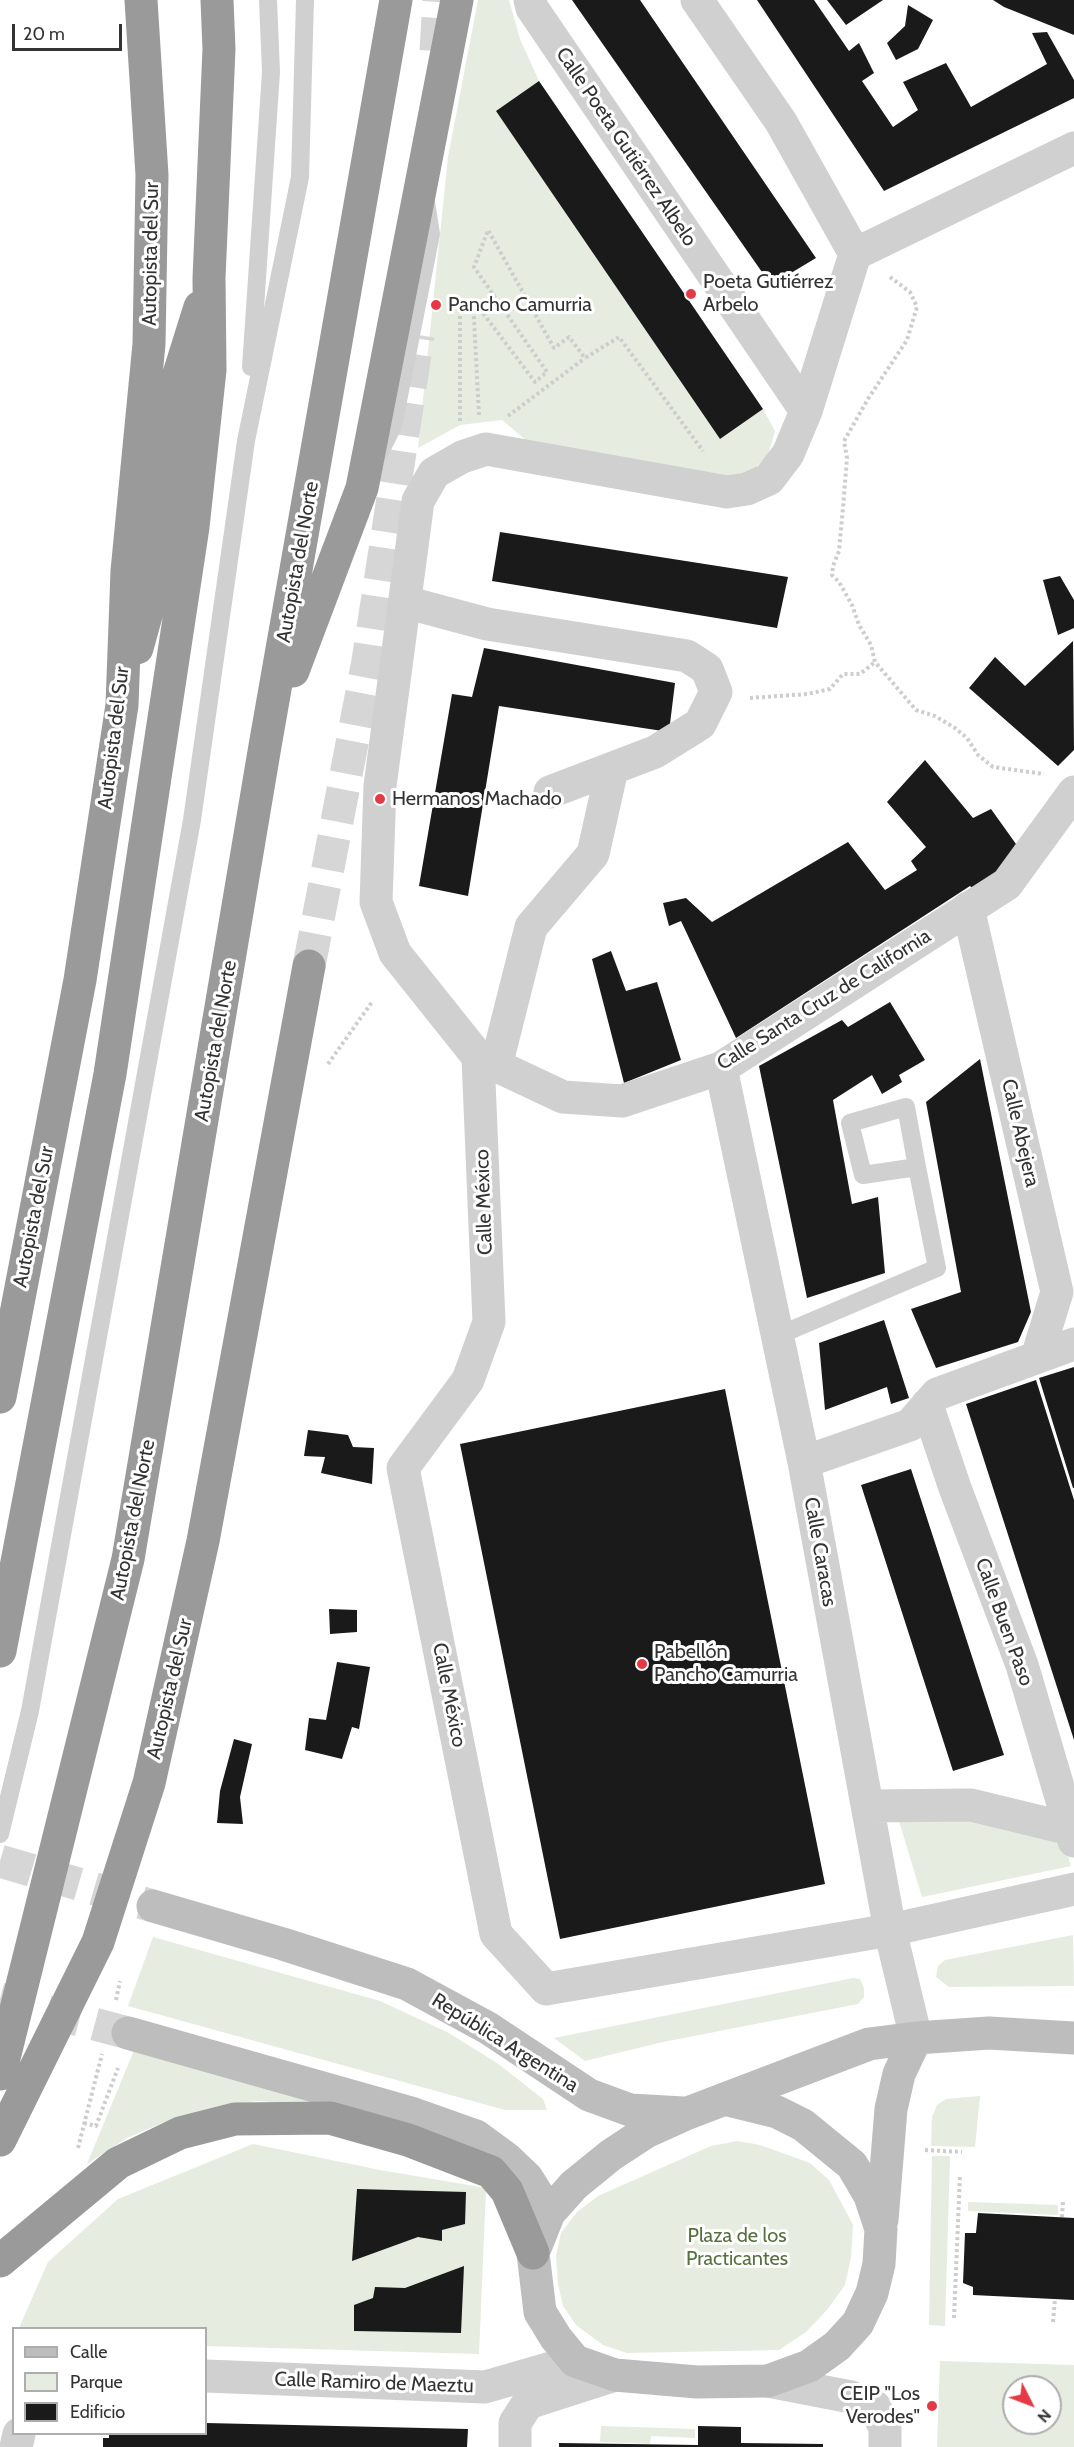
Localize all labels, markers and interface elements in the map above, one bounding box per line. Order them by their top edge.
scale bar [15,12,124,50]
text: 20 m [23,23,65,45]
street label: Calle Poeta Gutiérrez Albelo [550,43,702,251]
street label: Autopista del Sur [138,182,164,326]
place label: Poeta Gutiérrez Arbelo [703,270,833,317]
marker: Poeta Gutiérrez Arbelo [684,287,698,301]
place label: Pancho Camurria [448,293,592,317]
marker: Pancho Camurria [429,298,443,312]
street label: Autopista del Norte [272,480,324,644]
street label: Autopista del Sur [93,665,135,811]
place label: Hermanos Machado [392,787,562,811]
marker: Hermanos Machado [373,792,387,806]
street label: Calle Santa Cruz de California [713,924,935,1076]
street label: Autopista del Norte [190,959,242,1123]
street label: Calle Abejera [996,1077,1044,1189]
street label: Autopista del Sur [9,1144,59,1290]
street label: Calle México [470,1149,498,1255]
street label: Autopista del Norte [106,1438,160,1602]
street label: Calle Caracas [799,1495,841,1609]
street label: Calle Buen Paso [970,1555,1038,1689]
street label: Autopista del Sur [142,1616,198,1762]
place label: Pabellón Pancho Camurria [654,1640,798,1687]
street label: Calle México [427,1641,471,1749]
marker: Pabellón Pancho Camurria [635,1657,649,1671]
street label: República Argentina [427,1988,583,2098]
park label: Plaza de los Practicantes [686,2224,788,2271]
legend [12,2327,207,2435]
text: Calle [70,2341,107,2363]
street label: Calle Ramiro de Maeztu [274,2368,474,2398]
text: Parque [70,2371,123,2393]
north arrow [1002,2375,1062,2435]
place label: CEIP "Los Verodes" [840,2382,920,2429]
marker: CEIP "Los Verodes" [925,2399,939,2413]
text: Edificio [70,2401,125,2423]
text: N [1033,2405,1055,2427]

